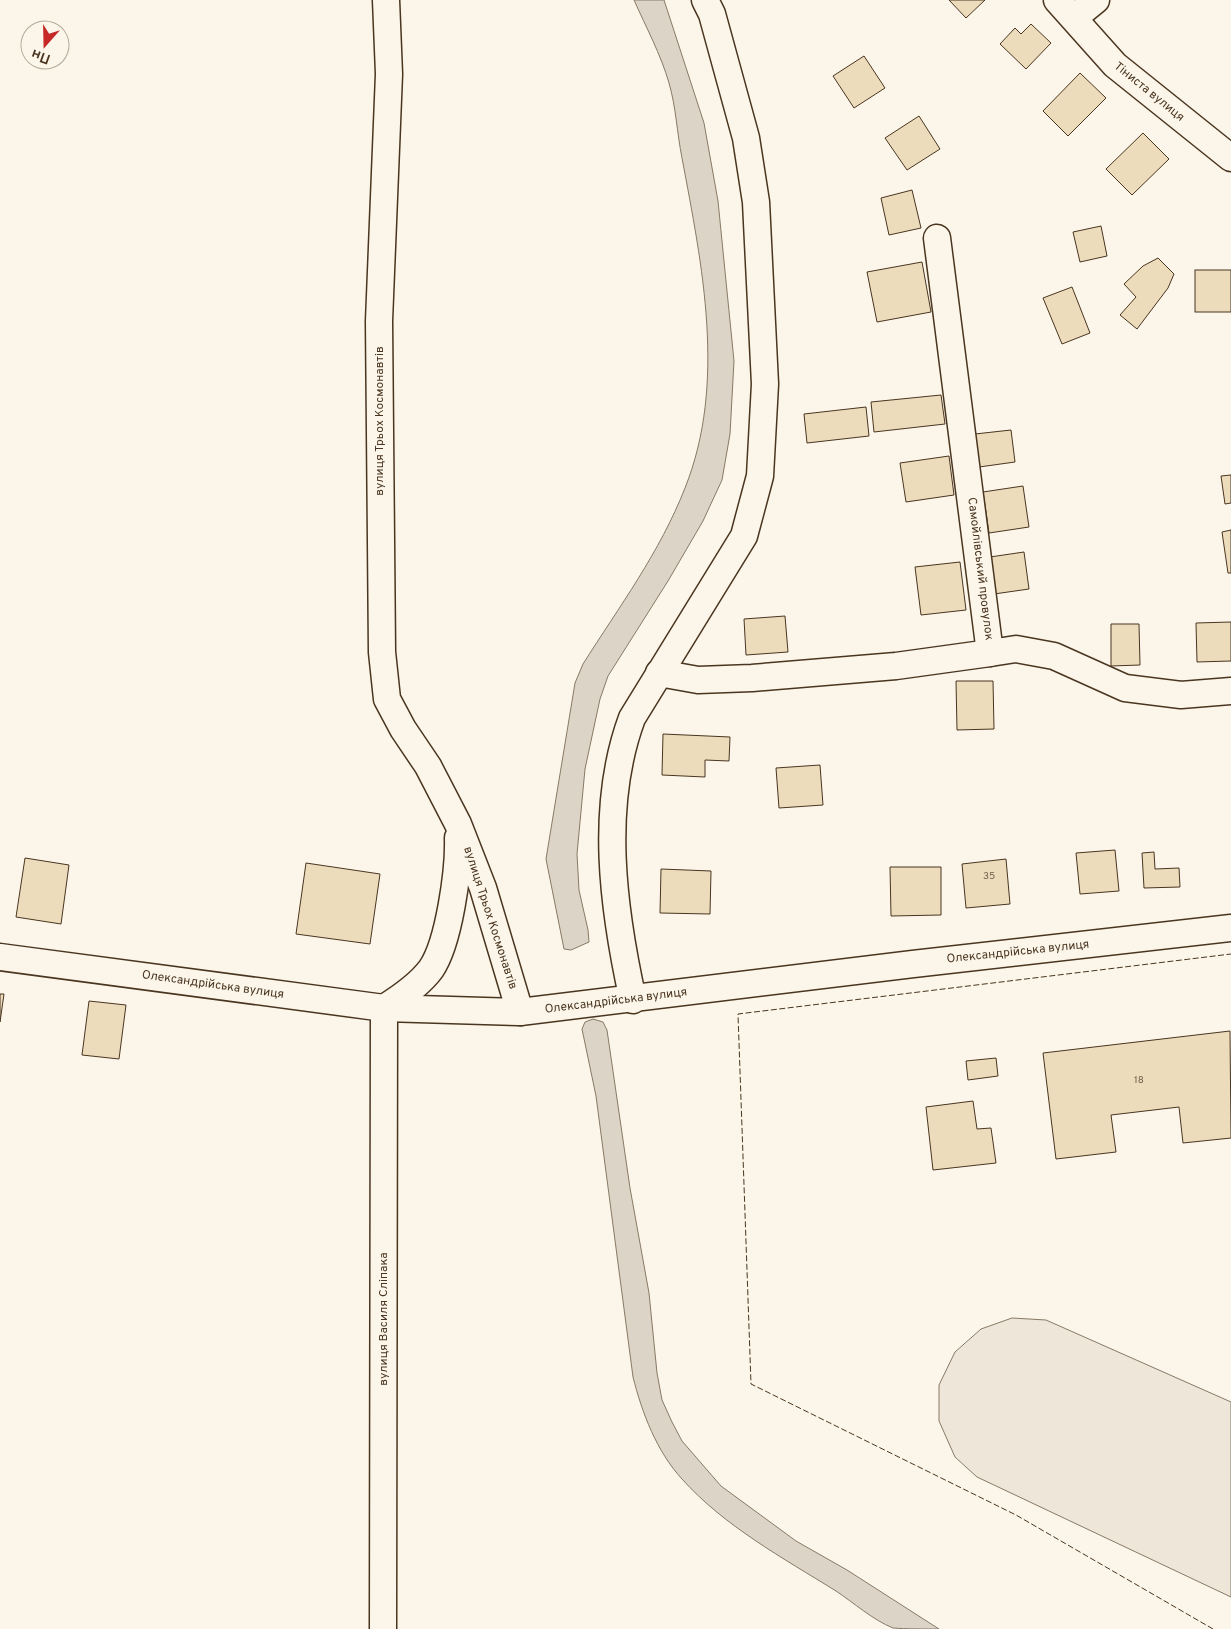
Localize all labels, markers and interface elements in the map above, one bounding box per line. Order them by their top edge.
north arrow [20,20,70,70]
text: Пн [29,45,53,67]
street label: Тіниста вулиця [1110,59,1188,125]
street label: вулиця Трьох Космонавтів [372,346,388,496]
street label: Самойлівський провулок [963,497,997,642]
street label: вулиця Трьох Космонавтів [459,845,521,991]
house number: 35 [983,870,995,883]
street label: Олександрійська вулиця [946,937,1090,967]
street label: Олександрійська вулиця [141,967,285,1003]
street label: Олександрійська вулиця [544,984,688,1018]
house number: 18 [1134,1074,1144,1087]
street label: вулиця Василя Сліпака [376,1252,392,1386]

